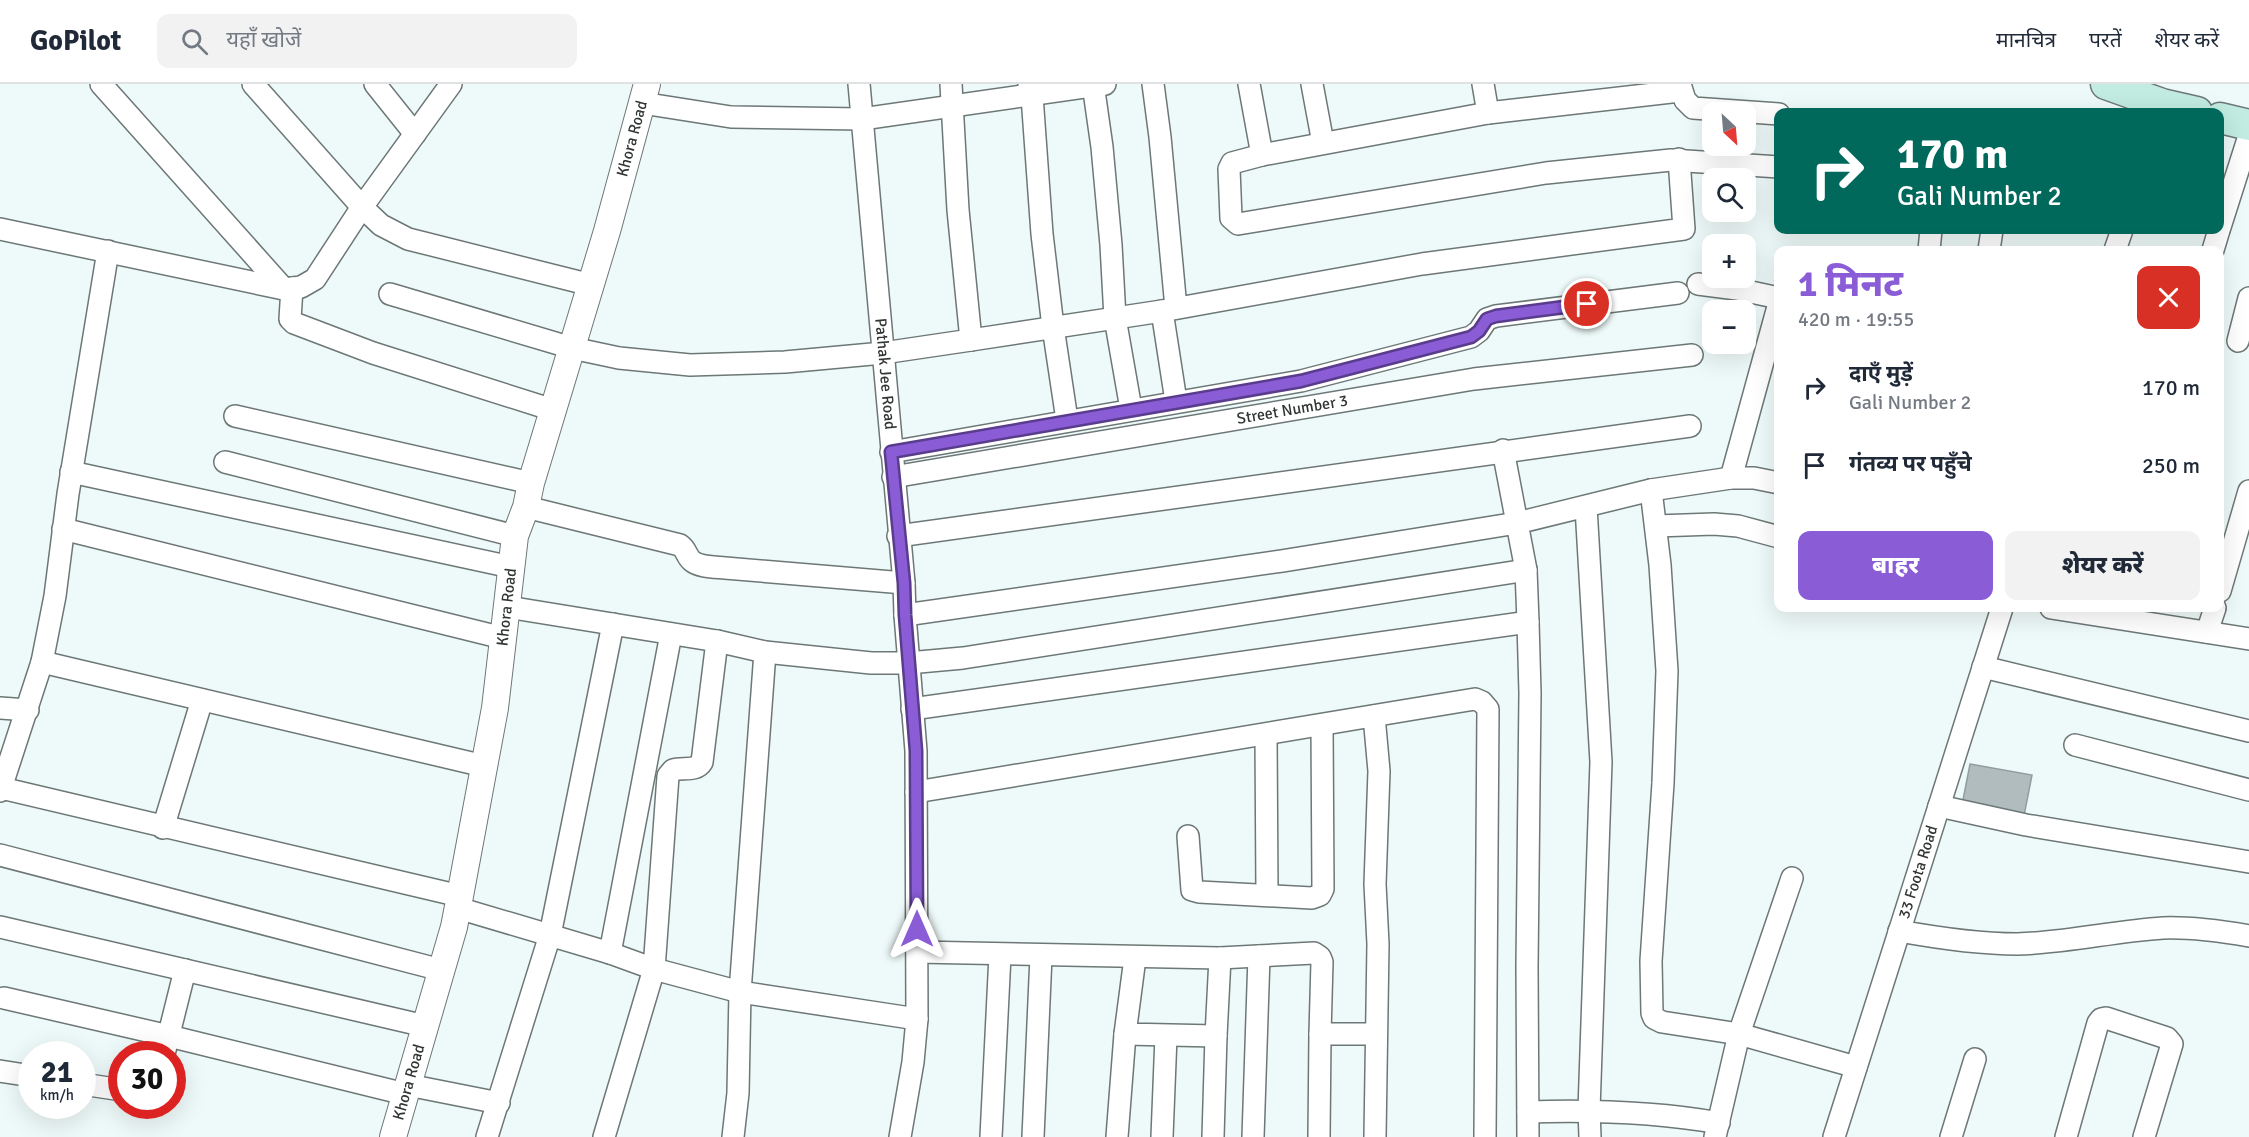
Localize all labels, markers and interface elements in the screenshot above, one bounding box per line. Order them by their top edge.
search box [157,14,577,68]
text: GoPilot [30,24,121,58]
icon: search [178,25,211,58]
text: यहाँ खोजें [226,26,301,53]
text: मानचित्र [1996,27,2056,53]
text: परतें [2089,27,2122,53]
text: शेयर करें [2155,27,2219,53]
street label: Khora Road [612,98,652,179]
north arrow [1702,102,1756,156]
map controls [1702,102,1756,354]
text: 170 m [1897,129,2008,180]
icon: right [1798,132,1876,210]
button: search [1702,168,1756,222]
text: Gali Number 2 [1897,180,2062,213]
button: + [1702,234,1756,288]
text: 1 मिनट [1798,262,1903,307]
button: close [2137,266,2200,329]
pin [1561,278,1612,329]
icon: arrive [1570,287,1603,320]
button: − [1702,300,1756,354]
text: 420 m · 19:55 [1798,307,1914,332]
street label: Pathak Jee Road [870,317,900,430]
text: दाएँ मुड़ें [1849,360,1913,387]
icon: right [1798,371,1831,404]
text: 170 m [2142,374,2200,401]
street label: Street Number 3 [1235,390,1349,429]
text: Gali Number 2 [1849,390,1971,415]
icon: arrive [1798,449,1831,482]
text: गंतव्य पर पहुँचे [1849,450,1972,477]
text: 250 m [2142,452,2200,479]
button: बाहर [1798,531,1993,600]
button: शेयर करें [2005,531,2200,600]
street label: Khora Road [492,567,521,647]
street label: 33 Foota Road [1894,823,1942,921]
position arrow [885,897,949,961]
speed limit sign: 30 [108,1041,186,1119]
street label: Khora Road [388,1042,429,1123]
text: 21 [41,1054,73,1091]
text: km/h [40,1086,74,1104]

